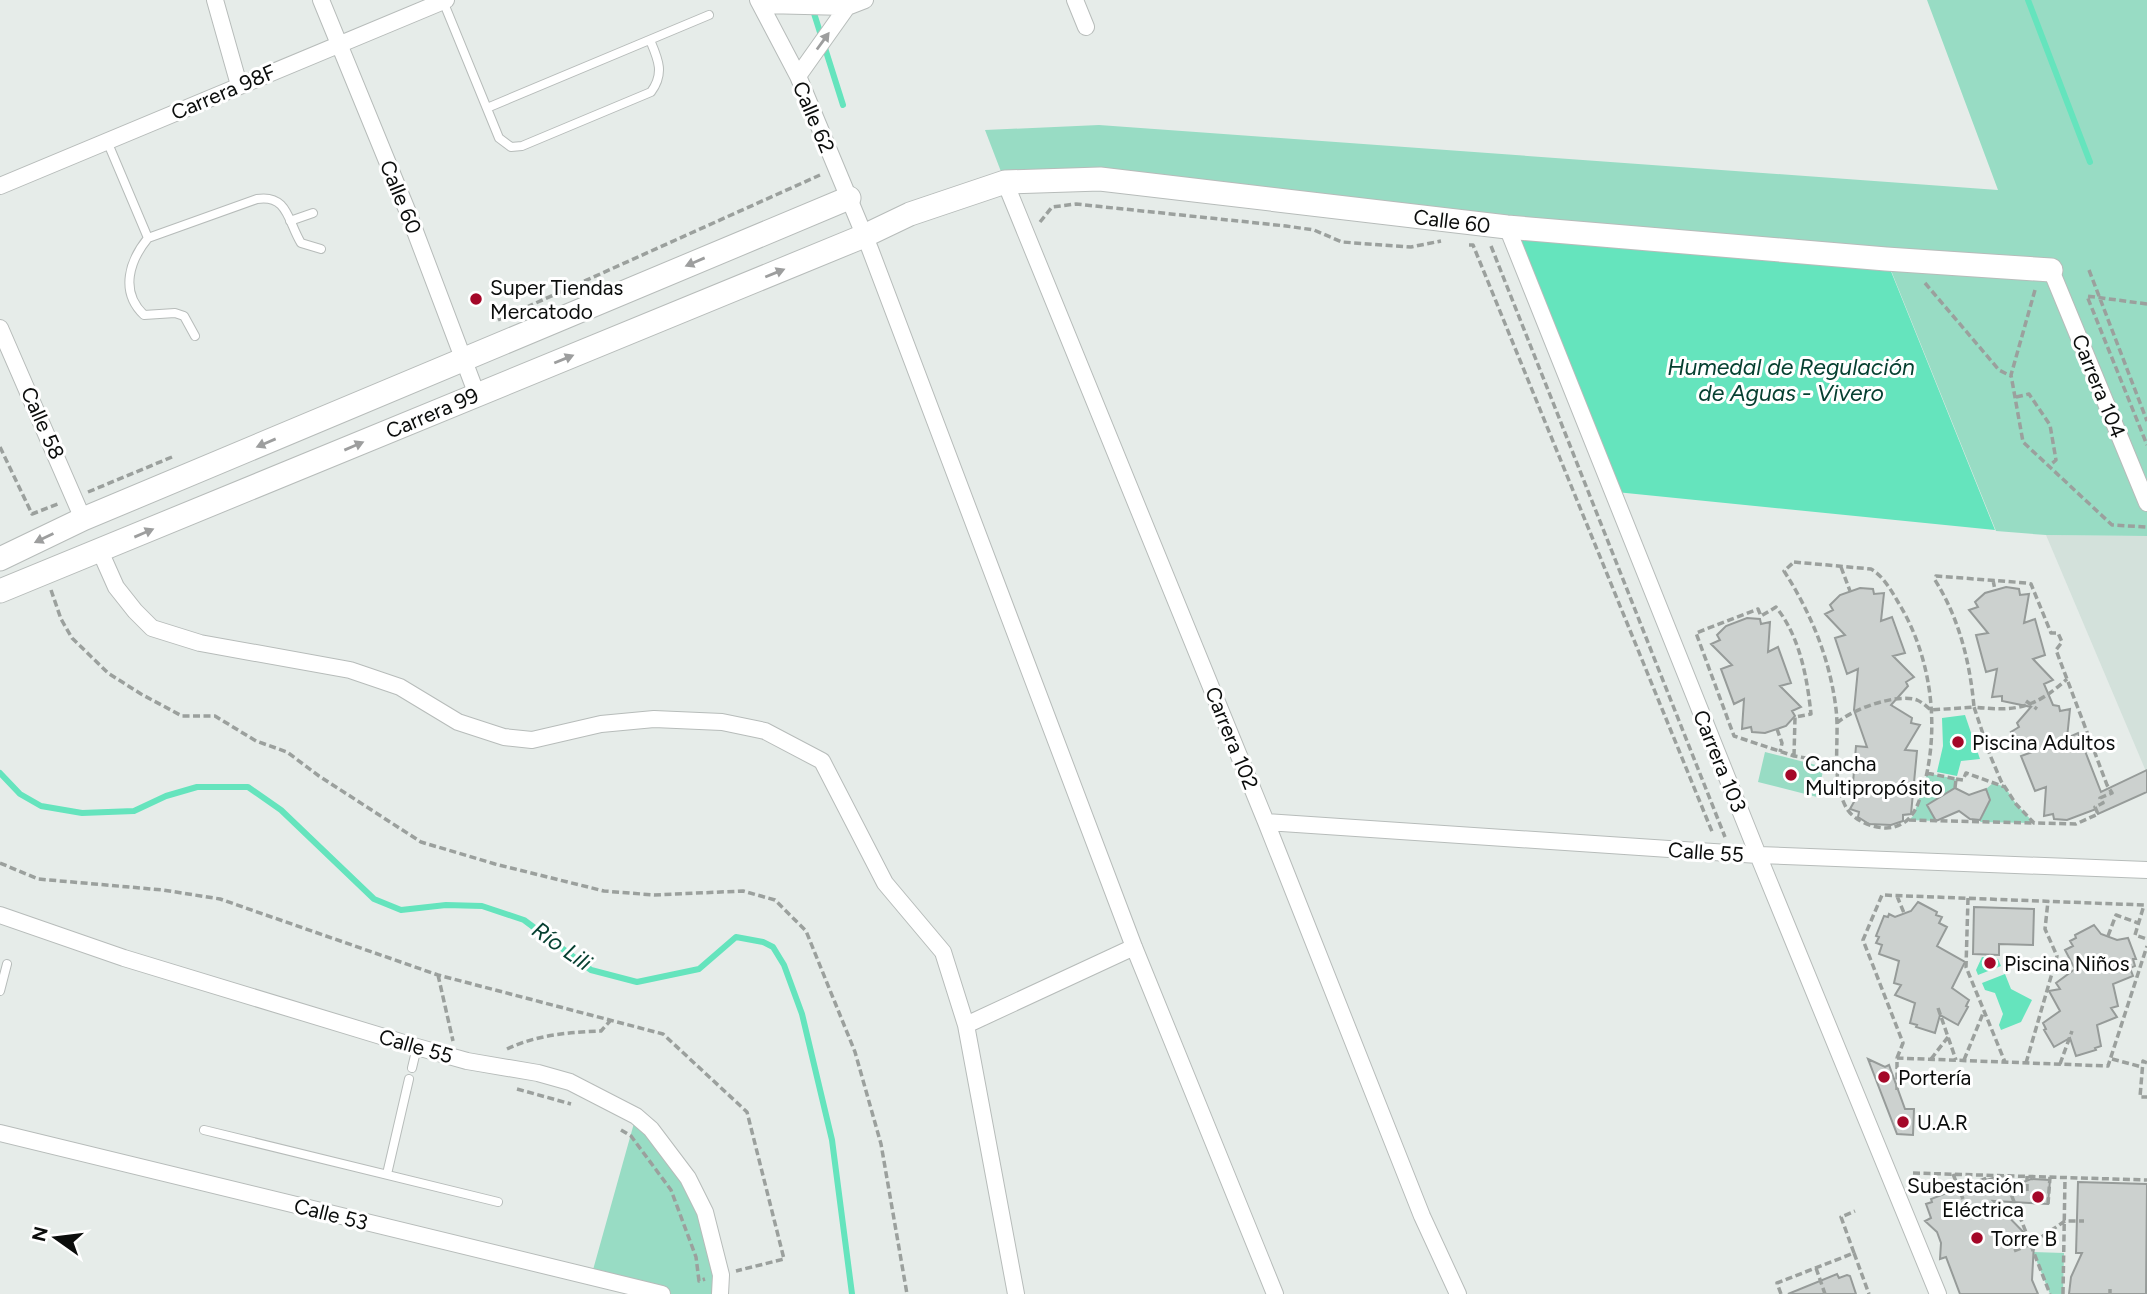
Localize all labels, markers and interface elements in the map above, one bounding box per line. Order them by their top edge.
one-way arrow [815,33,830,51]
street label: Carrera 98F [167,59,279,125]
street label: Calle 62 [788,77,840,157]
street label: Calle 60 [375,157,427,237]
street label: Calle 60 [1412,204,1492,238]
one-way arrow [685,257,706,268]
one-way arrow [764,267,785,278]
place label: Super Tiendas Mercatodo [490,275,623,324]
marker: Super Tiendas Mercatodo [468,291,484,307]
street label: Carrera 104 [2067,330,2131,442]
one-way arrow [554,353,574,365]
water label: Humedal de Regulación de Aguas - Vivero [1667,353,1915,407]
street label: Carrera 99 [382,382,482,444]
street label: Calle 58 [16,383,70,463]
one-way arrow [255,438,276,449]
one-way arrow [344,440,364,452]
one-way arrow [134,527,154,539]
one-way arrow [34,532,54,544]
street label: Carrera 102 [1200,683,1264,793]
street label: Carrera 103 [1688,706,1752,816]
place label: Piscina Adultos [1972,730,2115,755]
marker: Piscina Adultos [1950,734,1966,750]
place label: Cancha Multipropósito [1805,751,1943,800]
marker: Cancha Multipropósito [1783,767,1799,783]
street label: Calle 55 [1667,837,1745,867]
water label: Río Lili [527,915,598,977]
place label: Piscina Niños [2004,951,2129,976]
marker: Piscina Niños [1982,955,1998,971]
street label: Calle 55 [376,1024,456,1068]
place label: Portería [1898,1065,1971,1090]
marker: Portería [1876,1069,1892,1085]
place label: U.A.R [1917,1110,1968,1135]
marker: U.A.R [1895,1114,1911,1130]
place label: Subestación Eléctrica [1907,1173,2024,1222]
marker: Subestación Eléctrica [2030,1189,2046,1205]
street label: Calle 53 [291,1193,371,1235]
north arrow [21,1203,91,1273]
text: N [27,1224,53,1244]
place label: Torre B [1991,1226,2057,1251]
marker: Torre B [1969,1230,1985,1246]

